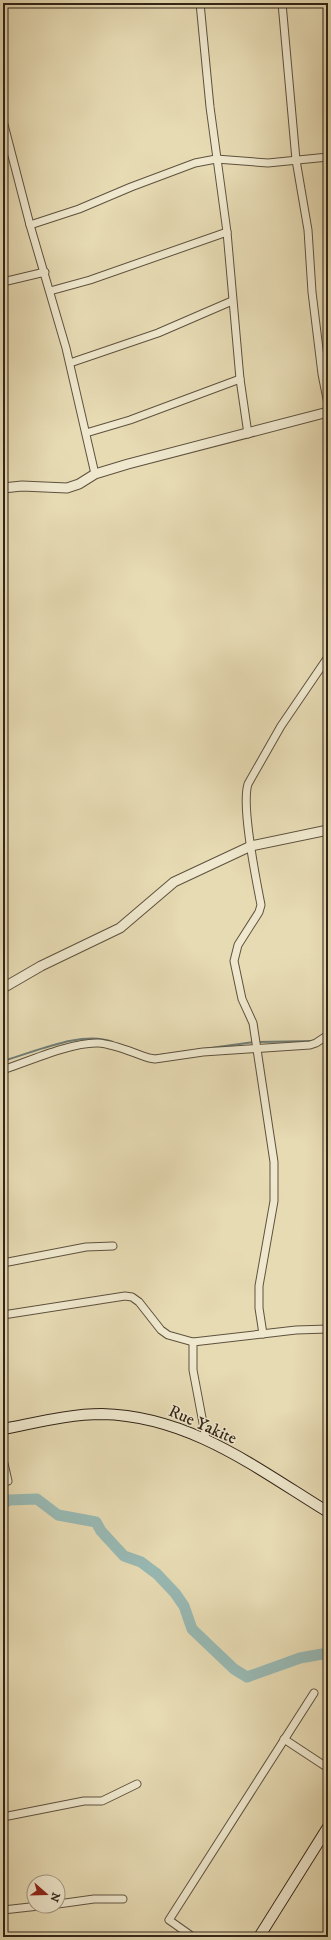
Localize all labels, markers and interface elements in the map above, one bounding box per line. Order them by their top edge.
street label: Rue Yakite [165,1400,240,1450]
north arrow [26,1874,66,1914]
text: N [46,1890,63,1904]

